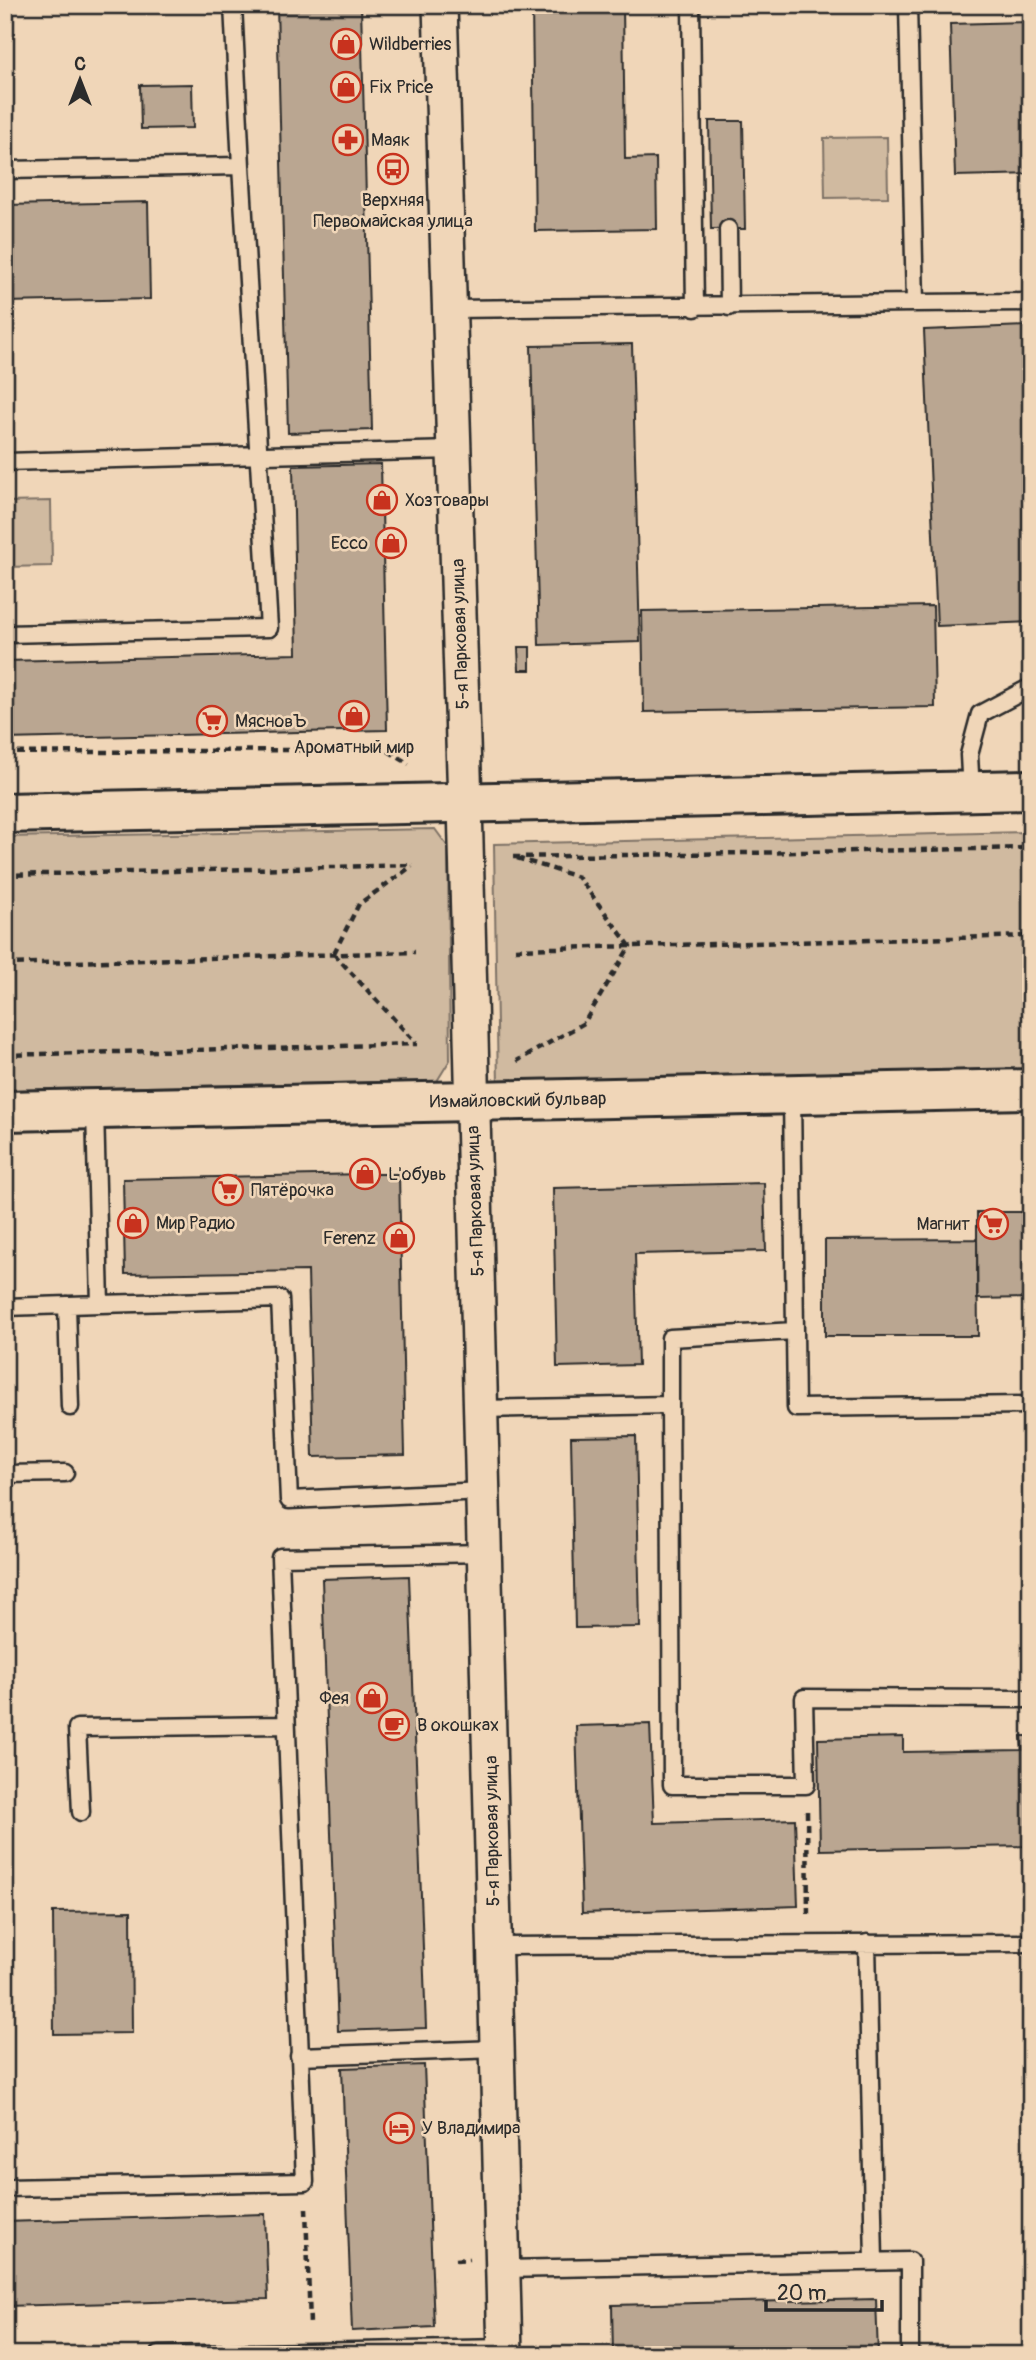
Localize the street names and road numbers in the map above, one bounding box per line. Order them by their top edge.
street label: 5-я Парковая улица [446,558,475,710]
street label: Измайловский бульвар [429,1087,607,1114]
street label: 5-я Парковая улица [461,1125,490,1277]
street label: 5-я Парковая улица [480,1755,505,1907]

